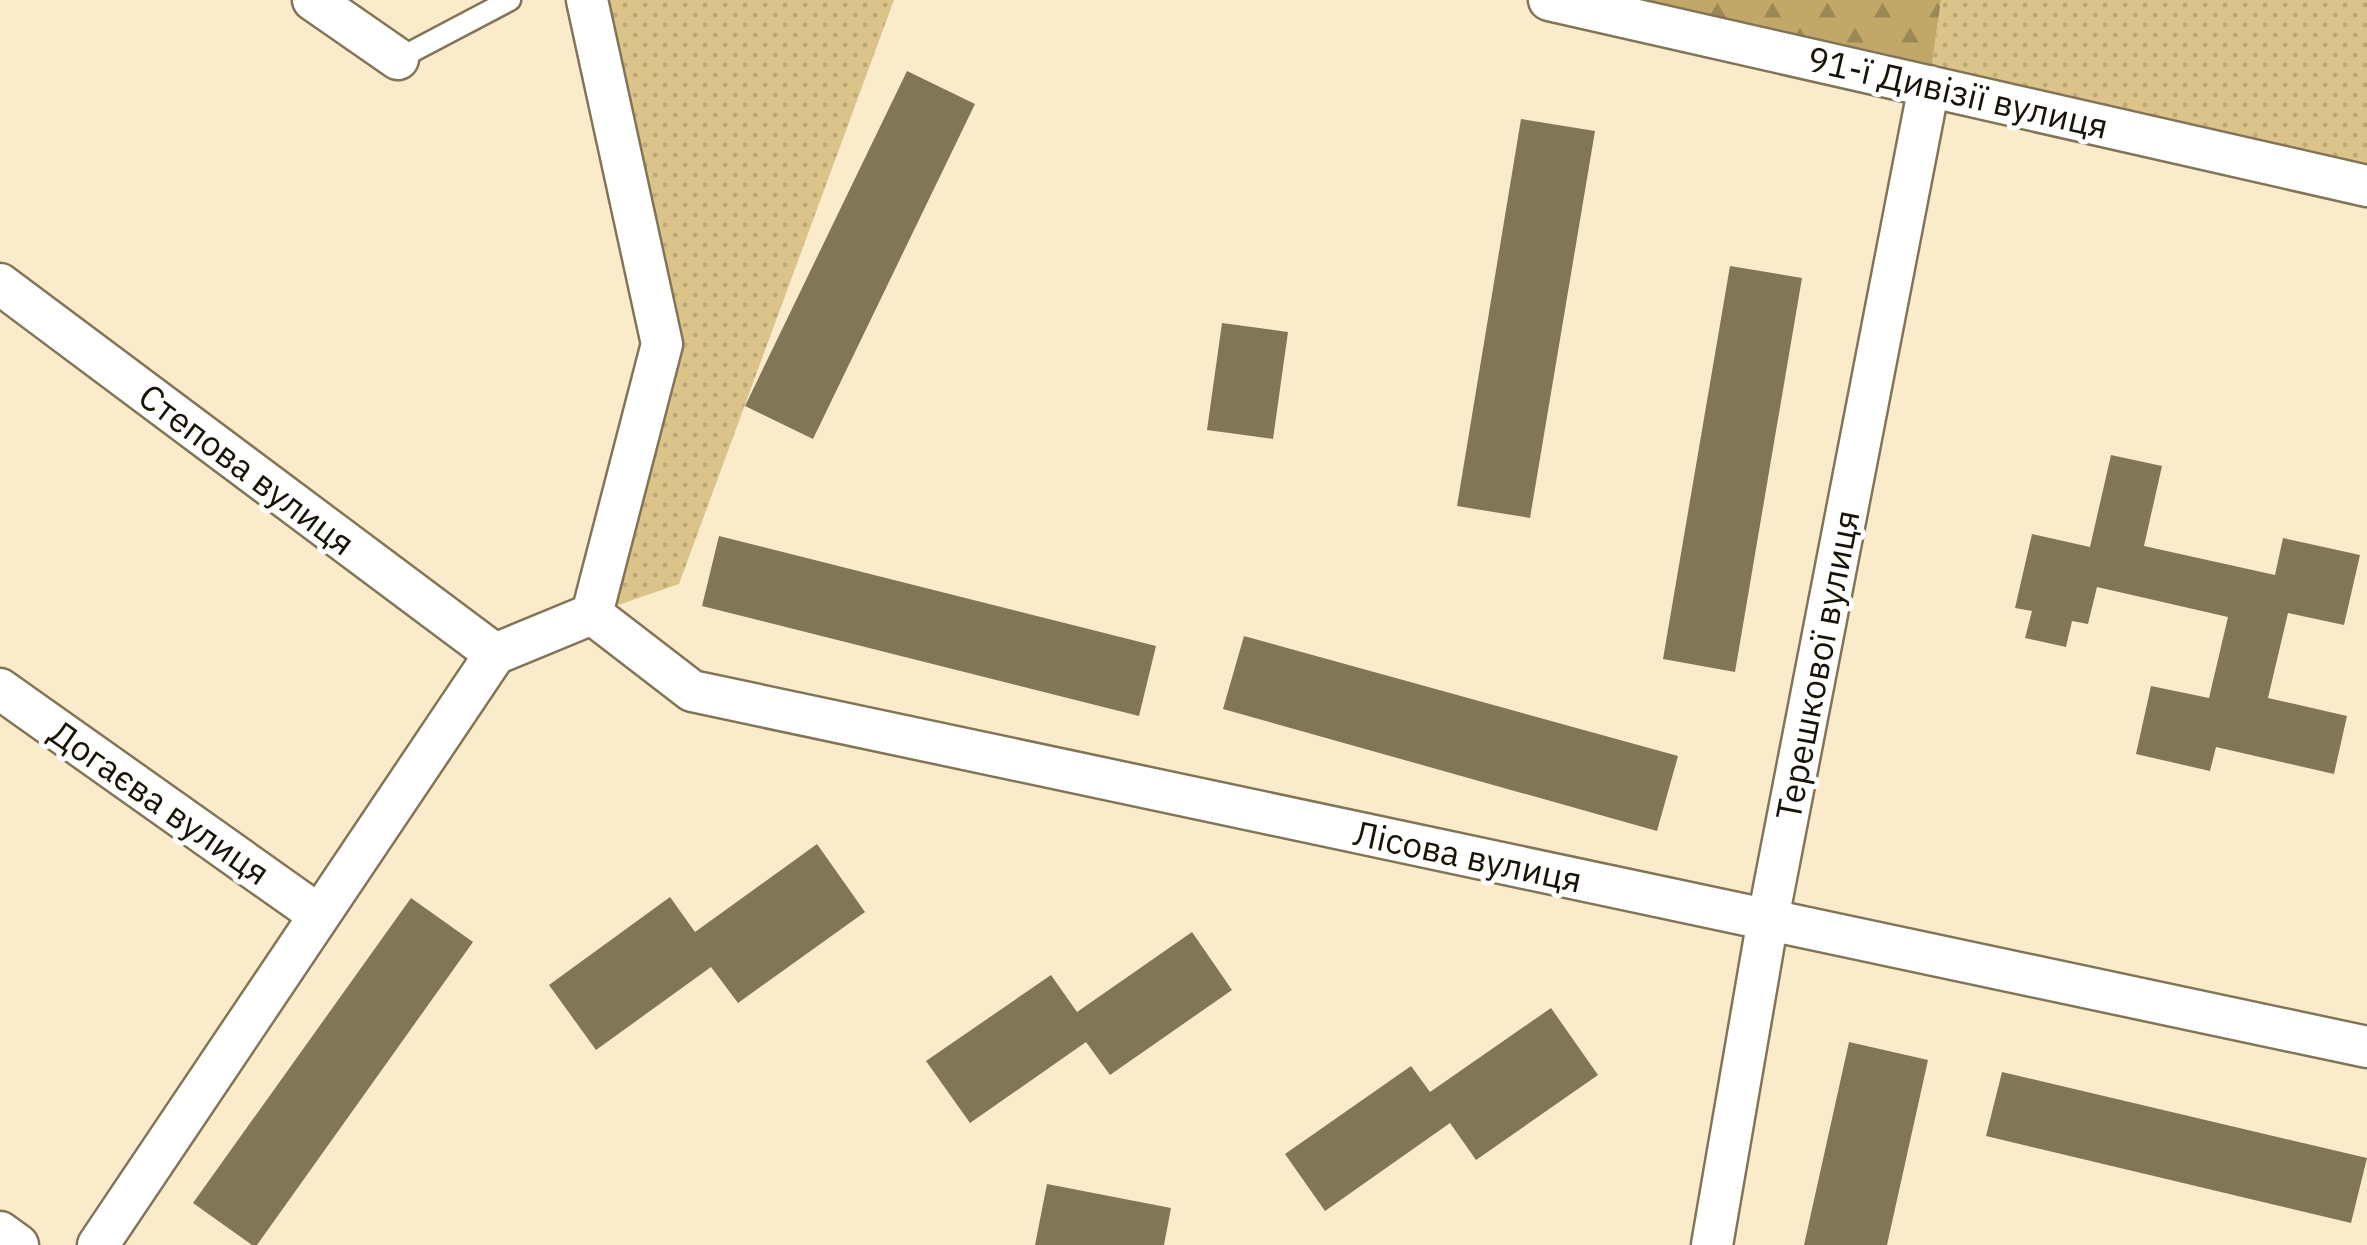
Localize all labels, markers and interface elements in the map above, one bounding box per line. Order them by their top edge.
street label: 91-ї Дивізії вулиця [1803,35,2113,149]
street label: Степова вулиця [130,373,364,565]
street label: Терешкової вулиця [1764,506,1870,824]
street label: Догаєва вулиця [41,709,279,895]
street label: Лісова вулиця [1350,809,1586,903]

